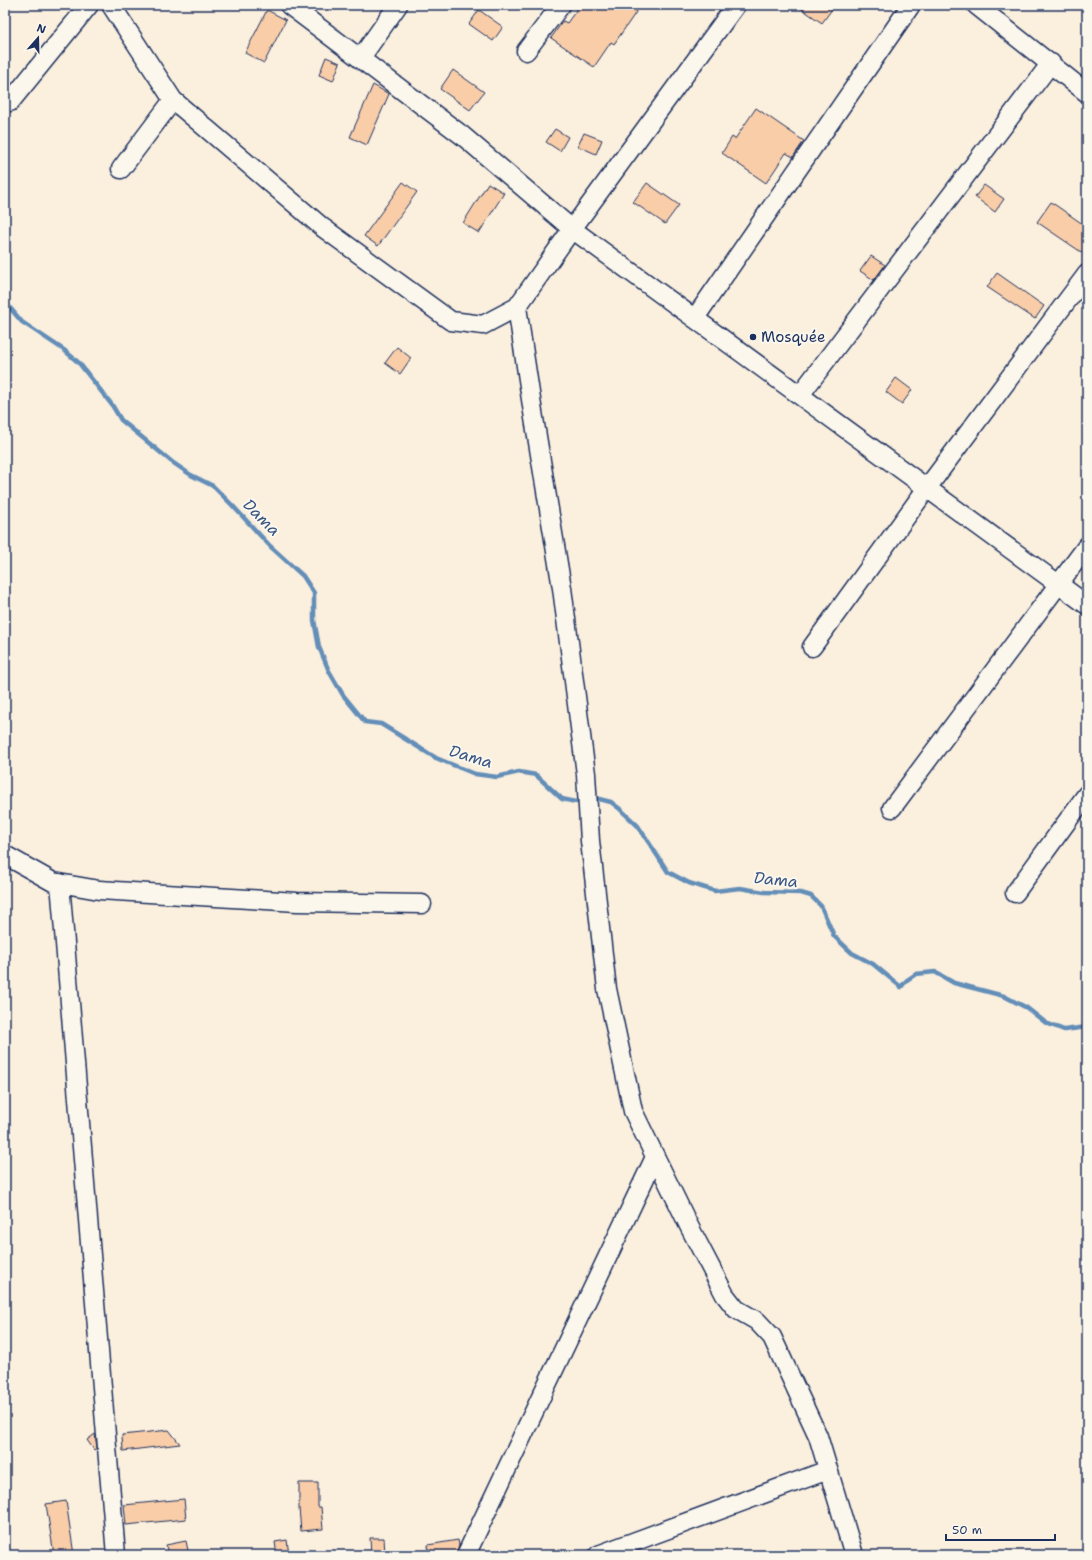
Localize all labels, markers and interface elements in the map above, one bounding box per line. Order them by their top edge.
north arrow [18,18,58,58]
text: N [35,21,48,38]
place label: Mosquée [761,327,826,347]
marker: Mosquée [748,332,758,342]
water label: Dama [239,494,285,540]
water label: Dama [447,740,495,773]
water label: Dama [753,867,799,892]
scale bar [946,1516,1055,1542]
text: 50 m [952,1522,982,1538]

